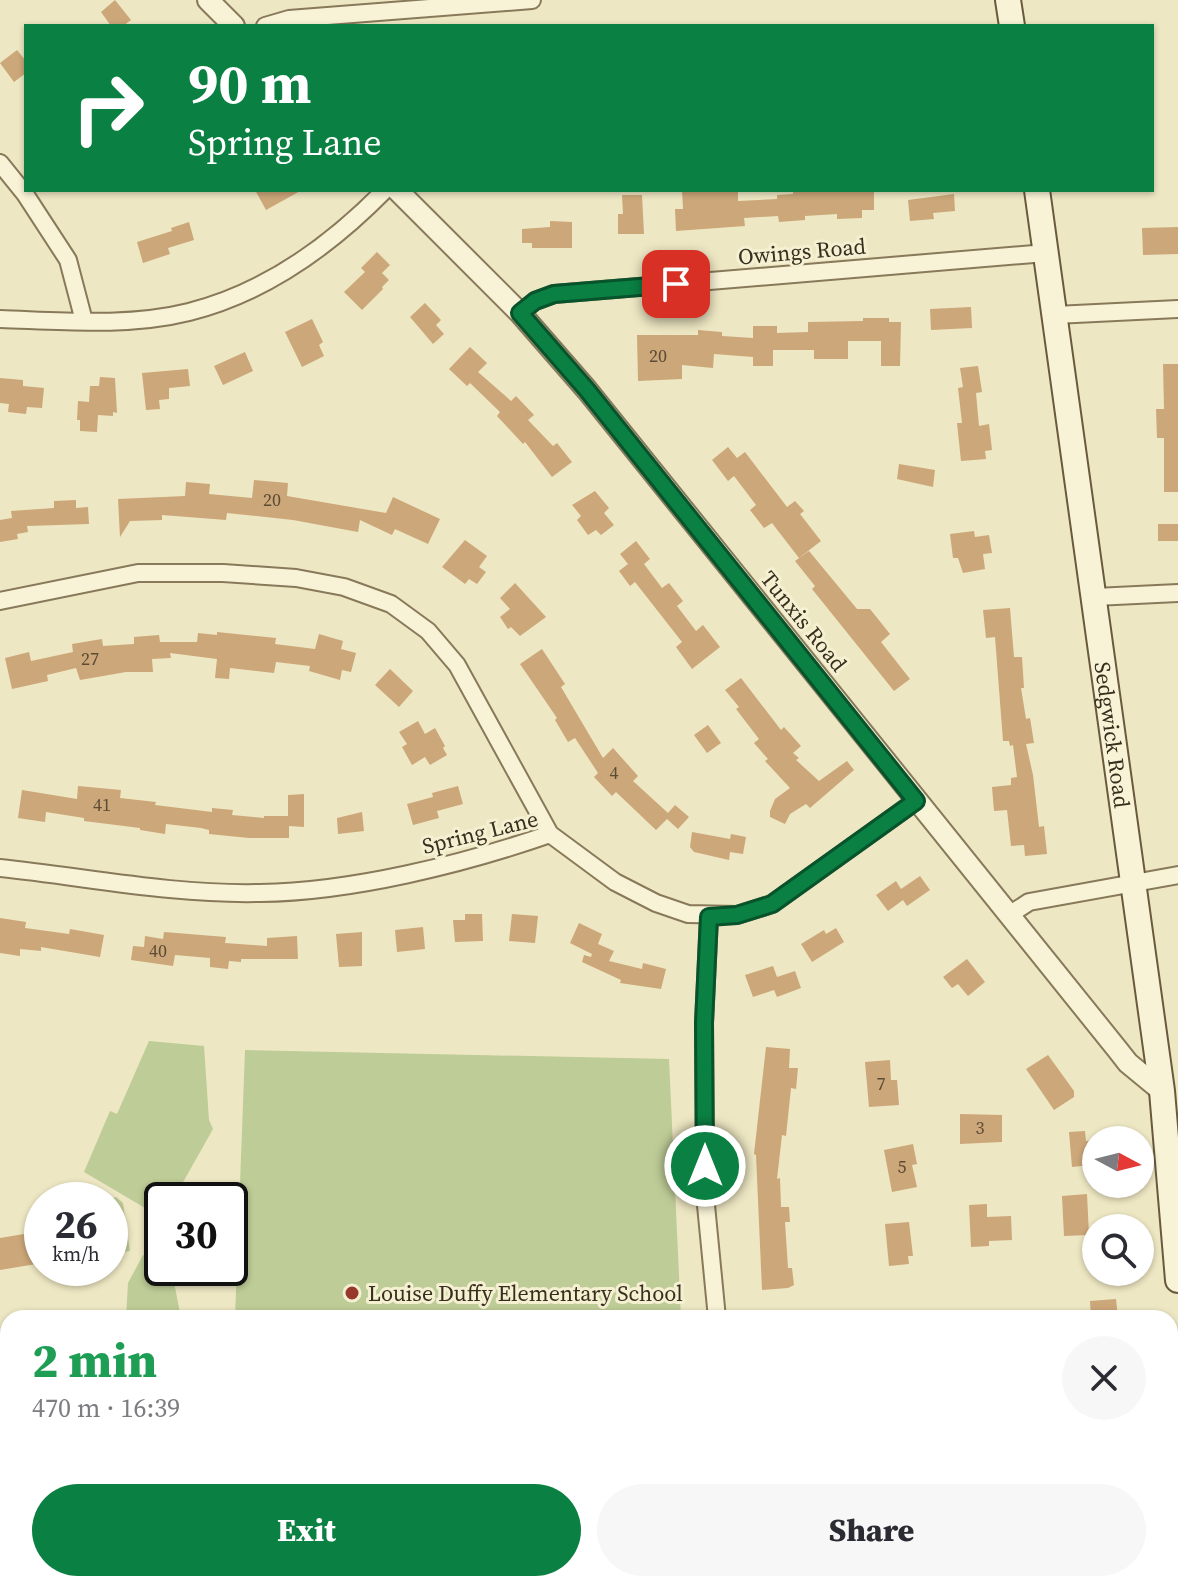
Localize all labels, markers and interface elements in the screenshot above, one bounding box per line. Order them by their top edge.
text: 90 m [188,45,311,122]
icon: right [56,56,160,160]
text: Spring Lane [188,118,382,167]
street label: Owings Road [737,230,868,272]
pin [642,250,710,318]
icon: arrive [654,262,698,306]
house number: 20 [649,343,667,368]
house number: 20 [263,487,281,512]
street label: Tunxis Road [754,564,854,678]
house number: 27 [81,646,99,671]
street label: Sedgwick Road [1088,660,1138,810]
house number: 4 [610,760,619,785]
house number: 41 [93,792,111,817]
street label: Spring Lane [419,803,541,861]
house number: 40 [149,938,167,963]
house number: 7 [877,1071,886,1096]
house number: 3 [976,1115,985,1140]
position arrow [663,1124,747,1208]
north arrow [1082,1126,1154,1198]
map controls [1082,1126,1154,1286]
house number: 5 [898,1154,907,1179]
speed limit sign: 30 [144,1182,248,1286]
text: 26 [54,1197,98,1251]
button: search [1082,1214,1154,1286]
text: km/h [52,1240,100,1268]
place label: Louise Duffy Elementary School [368,1278,683,1308]
marker: Louise Duffy Elementary School [343,1284,361,1302]
text: 2 min [32,1327,157,1393]
button: close [1062,1336,1146,1420]
text: 470 m · 16:39 [32,1390,180,1426]
button: Exit [32,1484,581,1576]
button: Share [597,1484,1146,1576]

